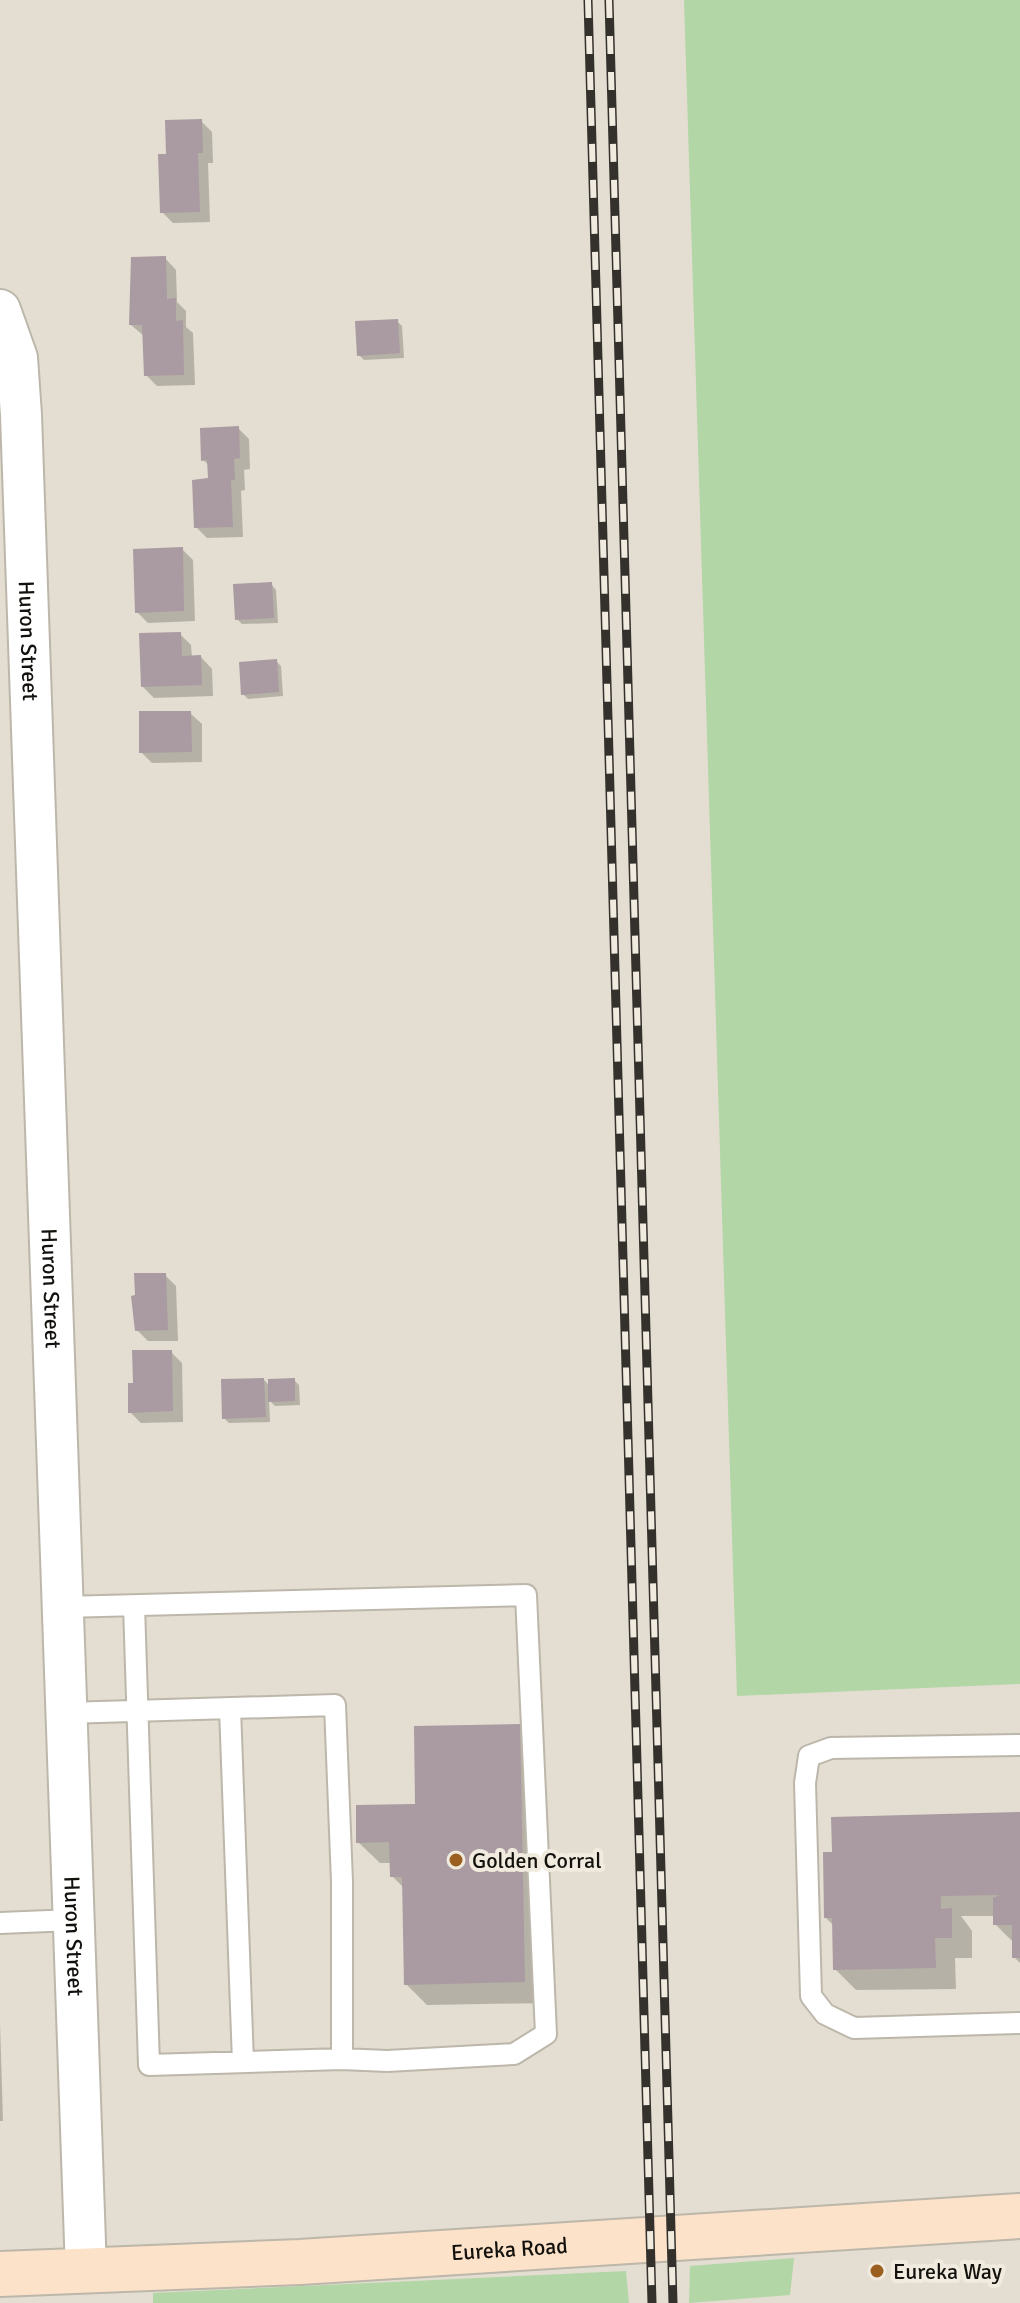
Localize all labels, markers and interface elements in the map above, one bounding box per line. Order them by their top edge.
street label: Huron Street [13,580,44,702]
street label: Huron Street [35,1228,67,1349]
place label: Golden Corral [472,1847,602,1874]
marker: Golden Corral [447,1851,465,1869]
street label: Huron Street [58,1875,89,1997]
street label: Eureka Road [450,2232,569,2266]
place label: Eureka Way [893,2258,1003,2285]
marker: Eureka Way [868,2262,886,2280]

